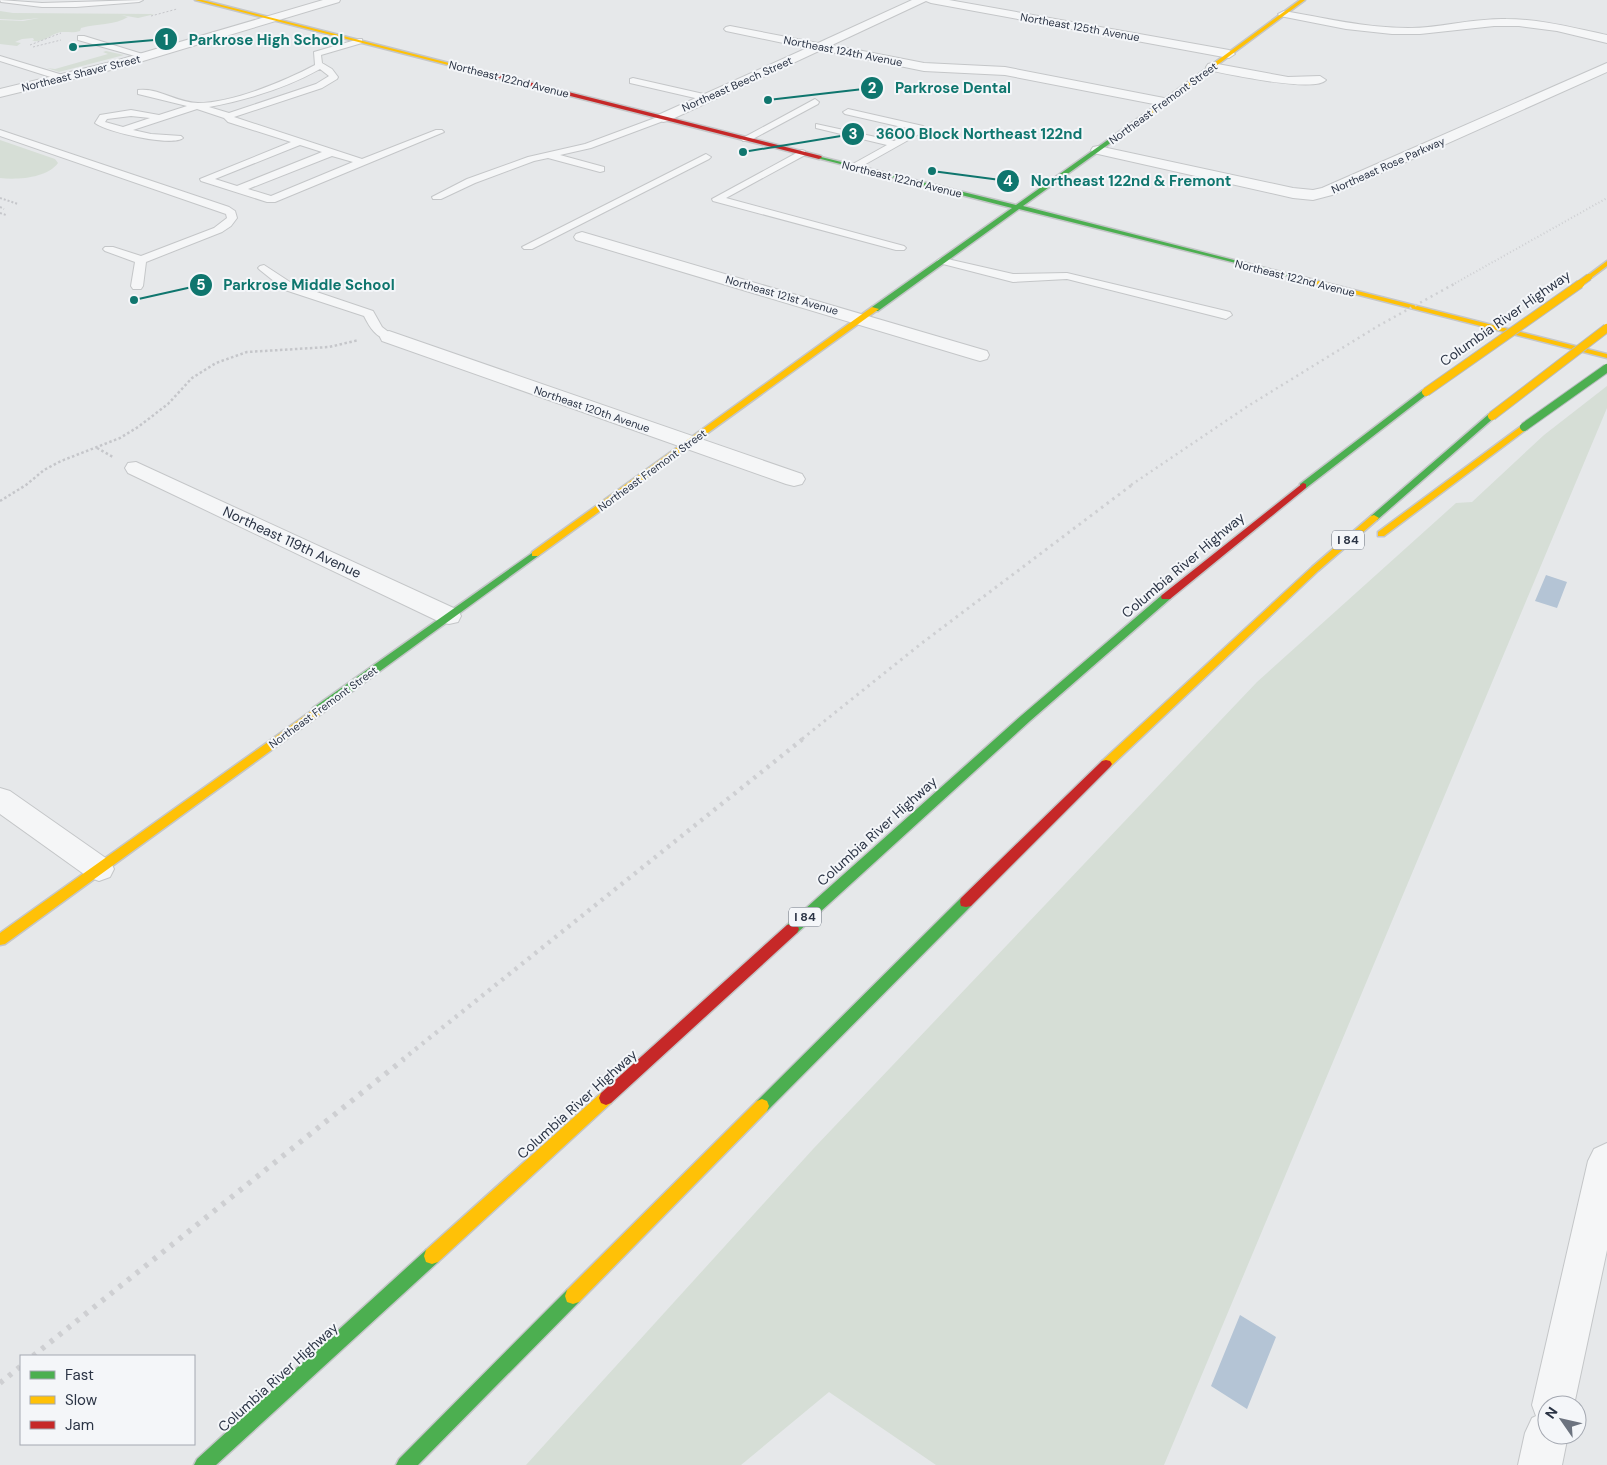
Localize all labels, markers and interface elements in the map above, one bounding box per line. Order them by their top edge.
street label: Northeast 125th Avenue [1019,10,1141,44]
callout: Parkrose High School [153,24,353,54]
text: 1 [163,30,169,50]
text: Parkrose High School [189,30,343,50]
street label: Northeast 124th Avenue [782,33,904,69]
street label: Northeast Shaver Street [20,51,142,95]
street label: Northeast Beech Street [680,53,794,115]
street label: Northeast 122nd Avenue [448,57,570,101]
street label: Northeast Fremont Street [1106,59,1220,147]
callout: Parkrose Dental [860,73,1021,103]
text: 2 [868,78,877,98]
text: Parkrose Dental [895,78,1011,98]
callout: 3600 Block Northeast 122nd [840,119,1092,149]
text: 3 [848,124,858,144]
text: 3600 Block Northeast 122nd [876,124,1082,144]
street label: Northeast Rose Parkway [1329,134,1447,196]
street label: Northeast 122nd Avenue [841,157,963,201]
callout: Northeast 122nd & Fremont [995,166,1241,196]
text: 4 [1003,171,1013,191]
text: Northeast 122nd & Fremont [1031,171,1231,191]
street label: Northeast 122nd Avenue [1234,256,1356,300]
street label: Columbia River Highway [1436,266,1574,370]
callout: Parkrose Middle School [188,270,405,300]
street label: Northeast 121st Avenue [724,272,840,318]
text: 5 [196,275,206,295]
text: Parkrose Middle School [223,275,395,295]
street label: Northeast 120th Avenue [532,383,652,435]
street label: Northeast Fremont Street [595,426,709,514]
street label: Northeast 119th Avenue [220,502,364,582]
street label: Columbia River Highway [1118,508,1248,622]
road number: I 84 [1332,530,1364,550]
street label: Northeast Fremont Street [266,663,380,751]
street label: Columbia River Highway [813,772,941,890]
road number: I 84 [789,908,821,926]
street label: Columbia River Highway [513,1045,641,1163]
street label: Columbia River Highway [214,1318,342,1436]
legend [20,1355,195,1445]
text: Fast [65,1365,94,1385]
text: Slow [65,1390,98,1410]
north arrow [1537,1395,1587,1445]
text: N [1541,1403,1562,1422]
text: Jam [65,1415,94,1435]

